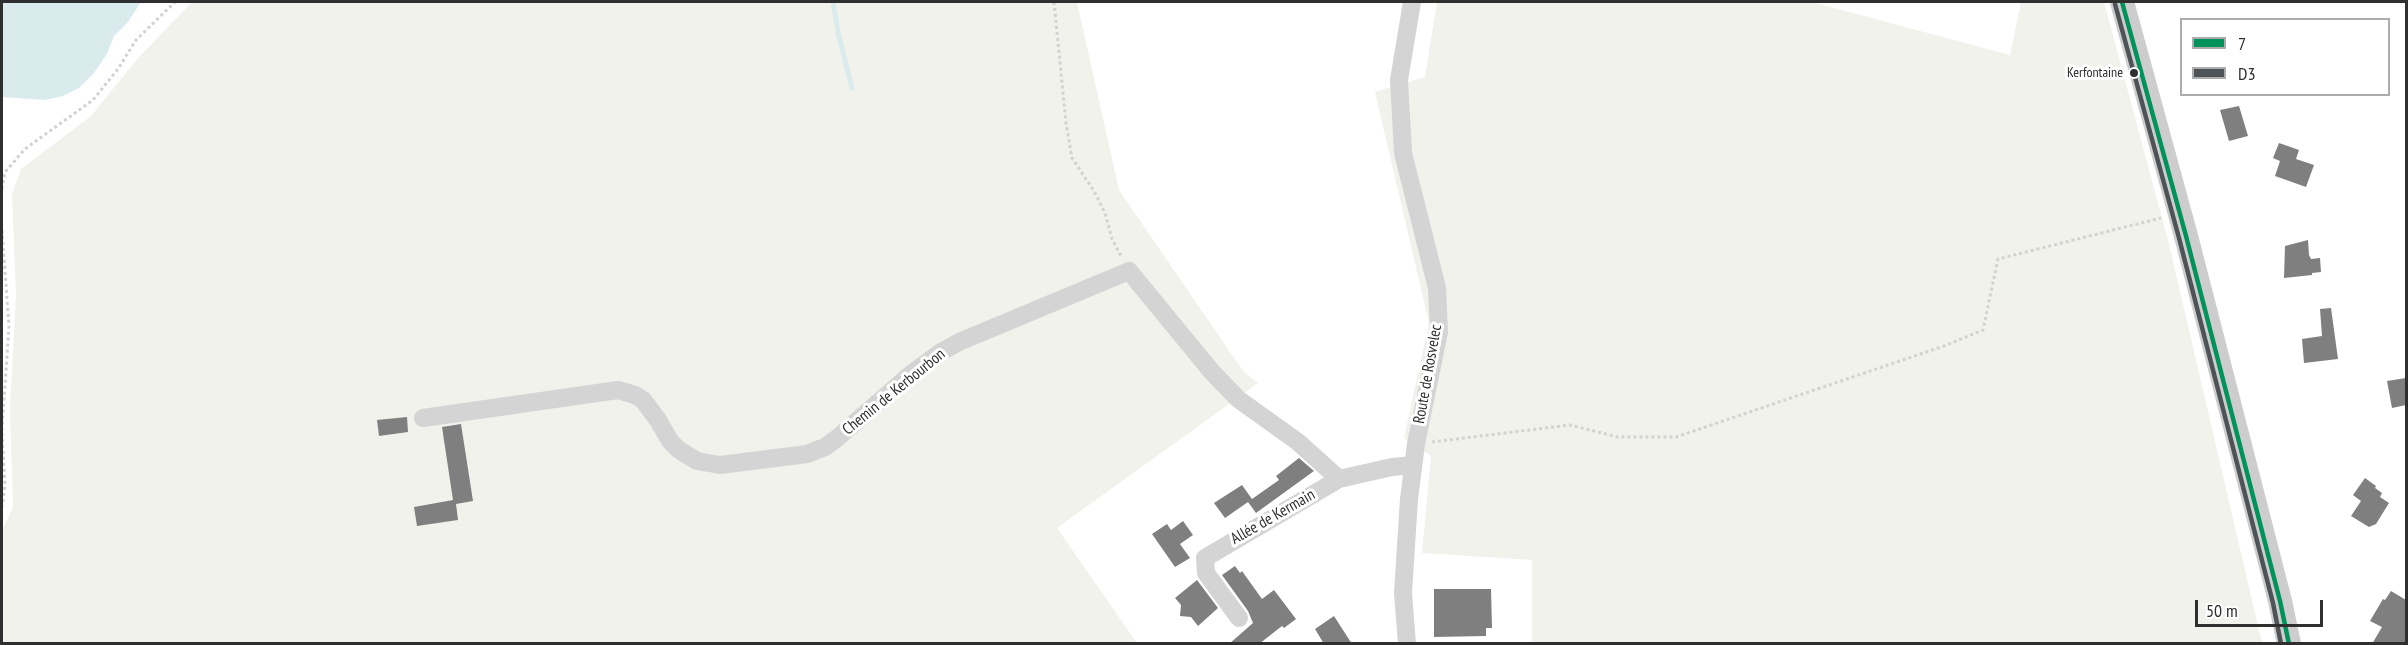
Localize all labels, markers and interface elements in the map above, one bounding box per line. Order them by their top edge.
legend [2180,18,2390,96]
text: 7 [2238,32,2246,55]
text: D3 [2238,62,2256,85]
place label: Kerfontaine [2067,65,2123,81]
marker: Kerfontaine [2128,67,2140,79]
street label: Route de Rosvelec [1410,323,1446,425]
street label: Chemin de Kerbourbon [839,345,949,439]
street label: Allée de Kermain [1227,485,1319,549]
scale bar [2198,588,2326,626]
text: 50 m [2206,599,2238,622]

